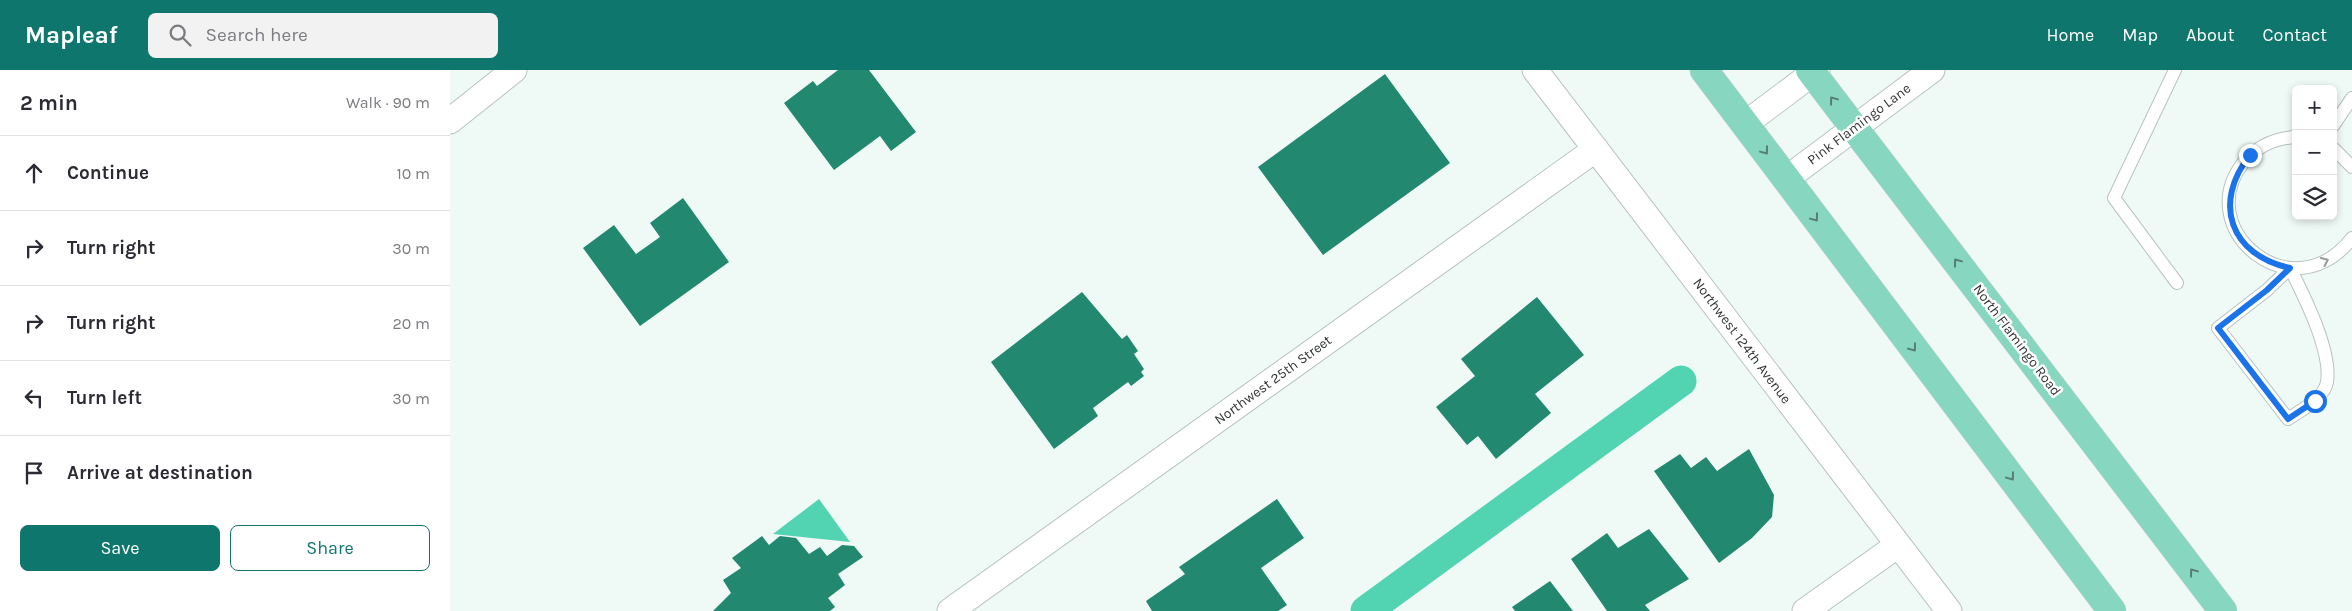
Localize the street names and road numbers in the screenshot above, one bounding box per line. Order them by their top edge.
street label: Pink Flamingo Lane [1804,80,1914,168]
street label: Northwest 124th Avenue [1689,275,1795,407]
street label: North Flamingo Road [1970,281,2064,399]
street label: Northwest 25th Street [1211,332,1335,428]

